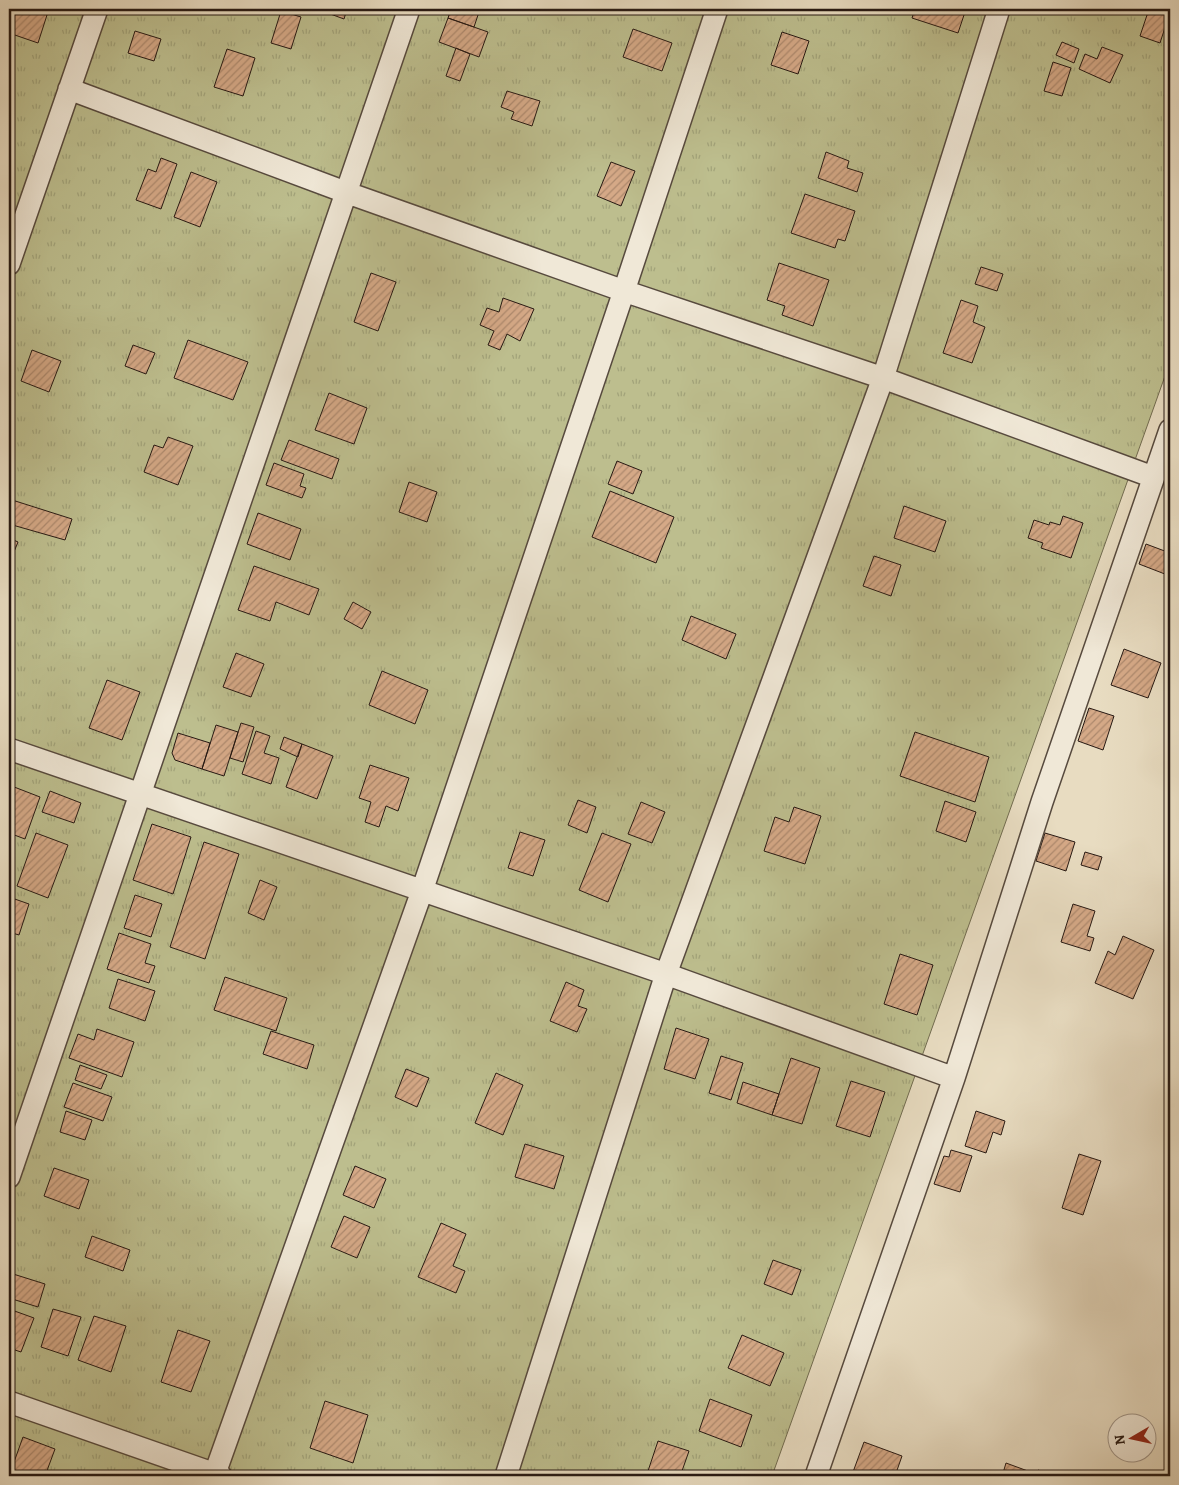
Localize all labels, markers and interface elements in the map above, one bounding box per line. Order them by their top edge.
north arrow [1106,1412,1156,1462]
text: N [1109,1433,1130,1446]

